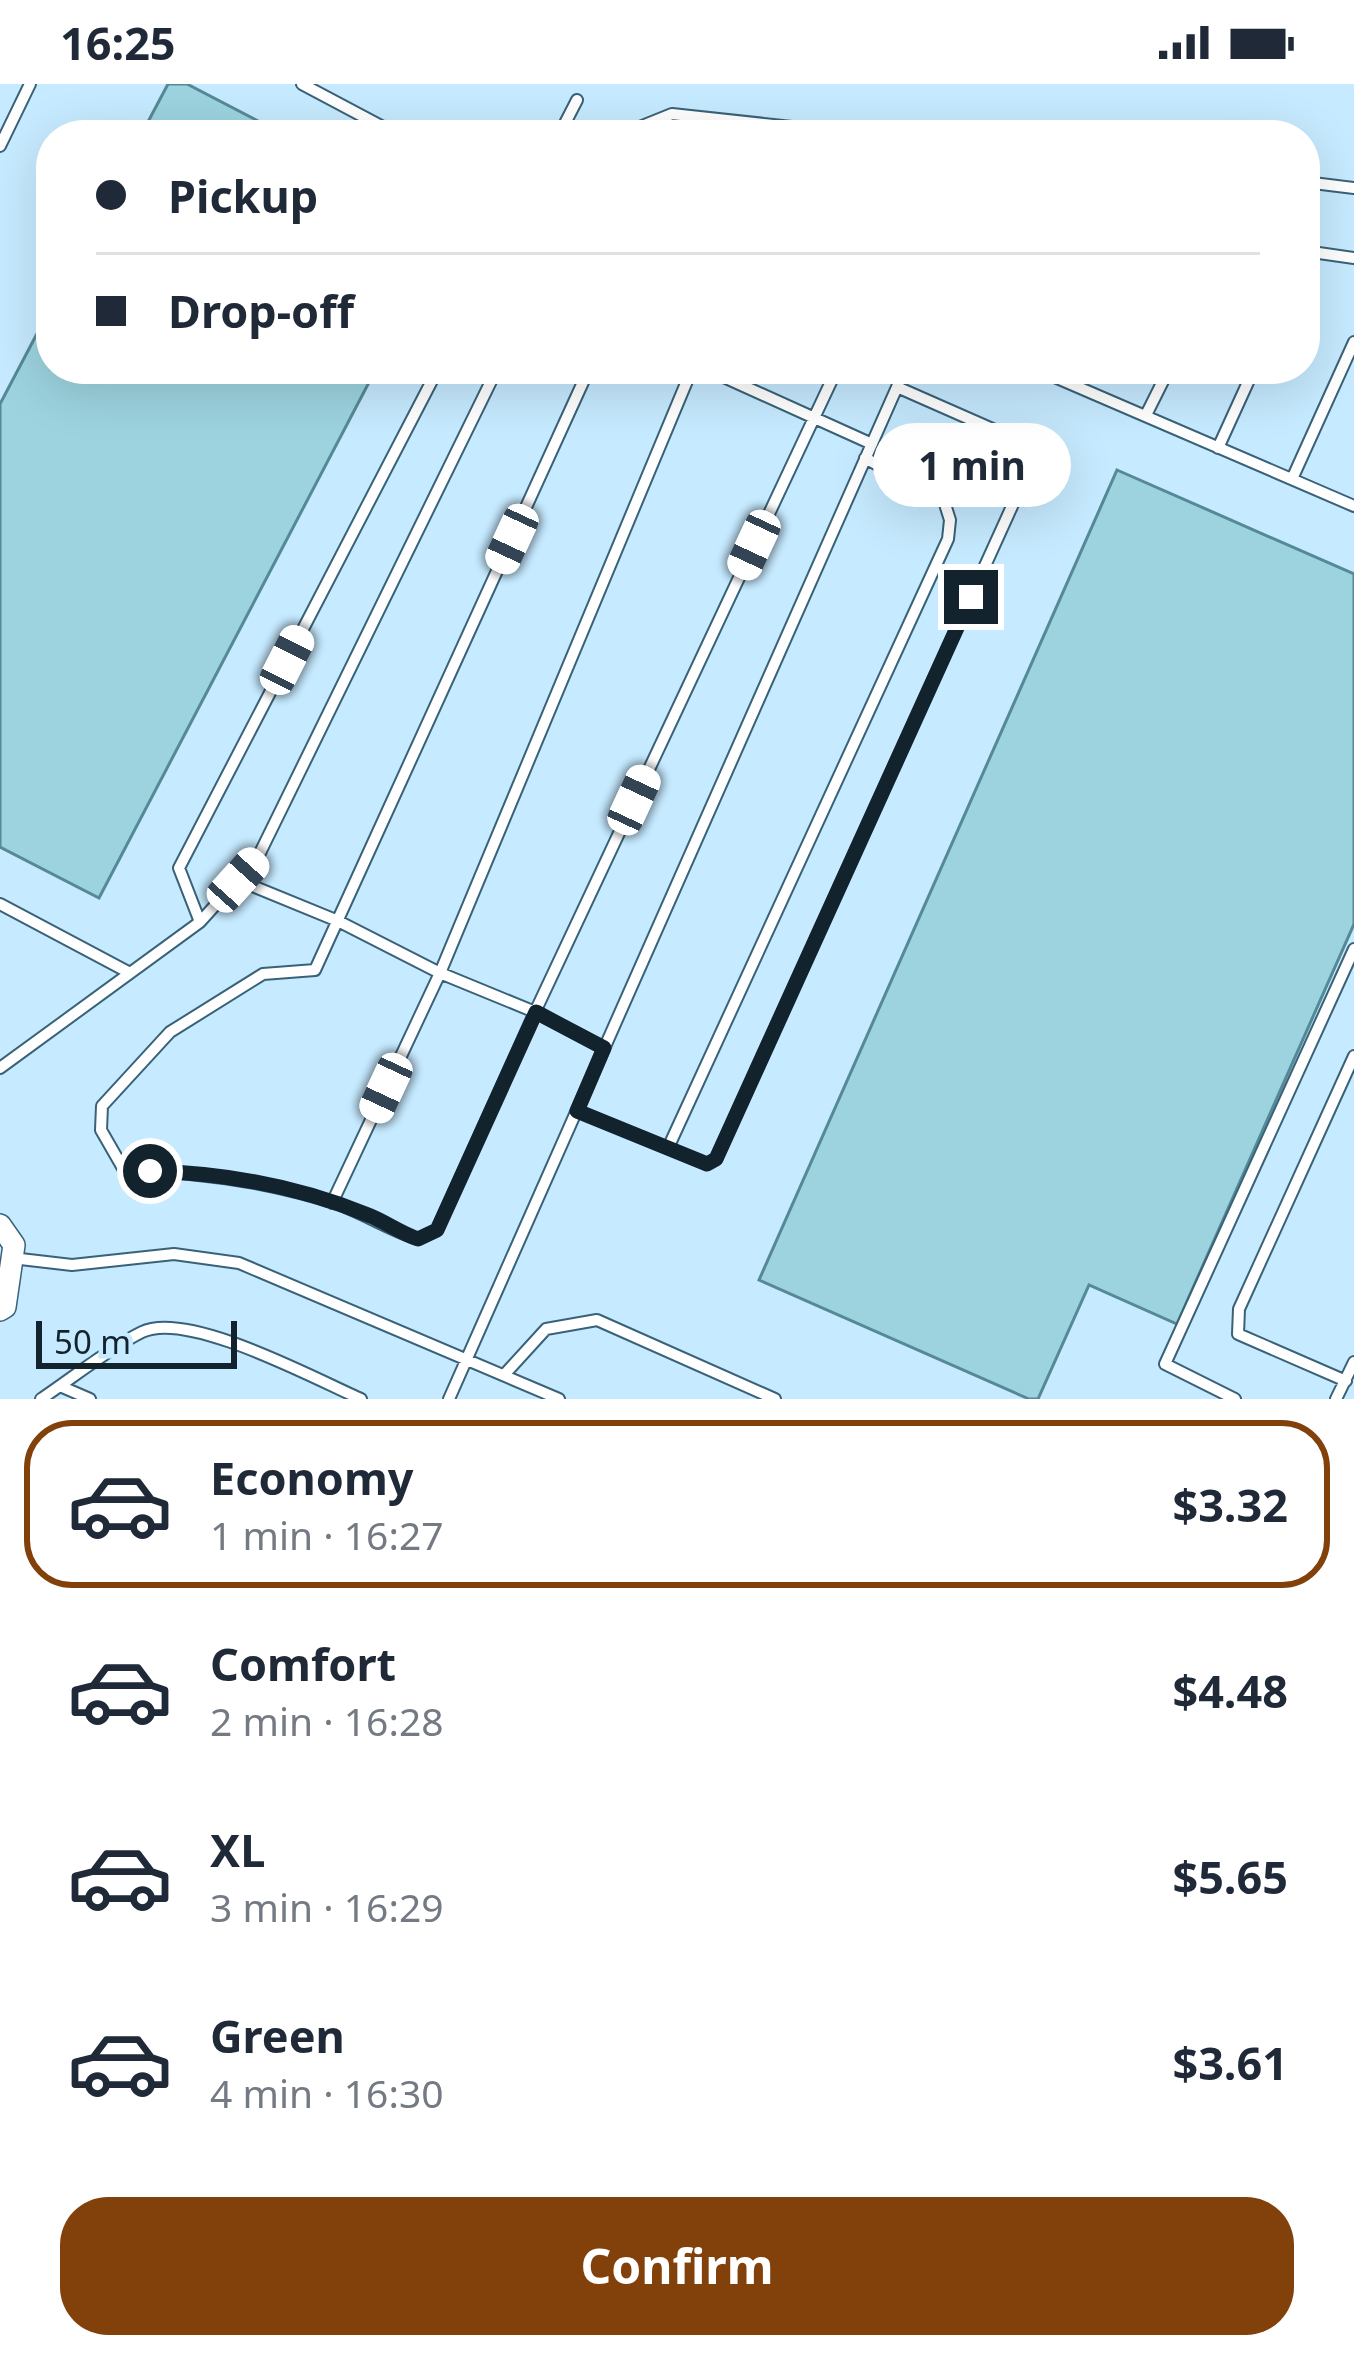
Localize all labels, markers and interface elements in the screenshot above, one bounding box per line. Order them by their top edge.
text: 16:25 [60,12,176,73]
text: Pickup [168,165,318,226]
text: Drop-off [168,280,354,341]
callout: 1 min [872,423,1070,507]
text: 1 min [918,438,1026,491]
car [480,499,544,579]
car [722,505,786,585]
route end [944,570,998,624]
car [255,620,319,700]
car [602,760,666,840]
car [201,841,275,919]
car [354,1048,418,1128]
route start [123,1144,177,1198]
scale bar [36,1315,237,1368]
text: 50 m [54,1319,131,1364]
text: Economy [210,1447,414,1508]
icon: car [66,1450,174,1558]
text: $3.32 [1172,1474,1288,1535]
text: 1 min · 16:27 [210,1508,444,1561]
text: Comfort [210,1633,396,1694]
icon: car [66,1636,174,1744]
text: $4.48 [1172,1660,1288,1721]
text: 2 min · 16:28 [210,1694,444,1747]
text: XL [210,1819,265,1880]
icon: car [66,1822,174,1930]
text: $5.65 [1172,1846,1288,1907]
text: 3 min · 16:29 [210,1880,444,1933]
text: Green [210,2005,345,2066]
icon: car [66,2008,174,2116]
text: $3.61 [1172,2032,1288,2093]
text: 4 min · 16:30 [210,2066,444,2119]
button: Confirm [60,2197,1294,2335]

